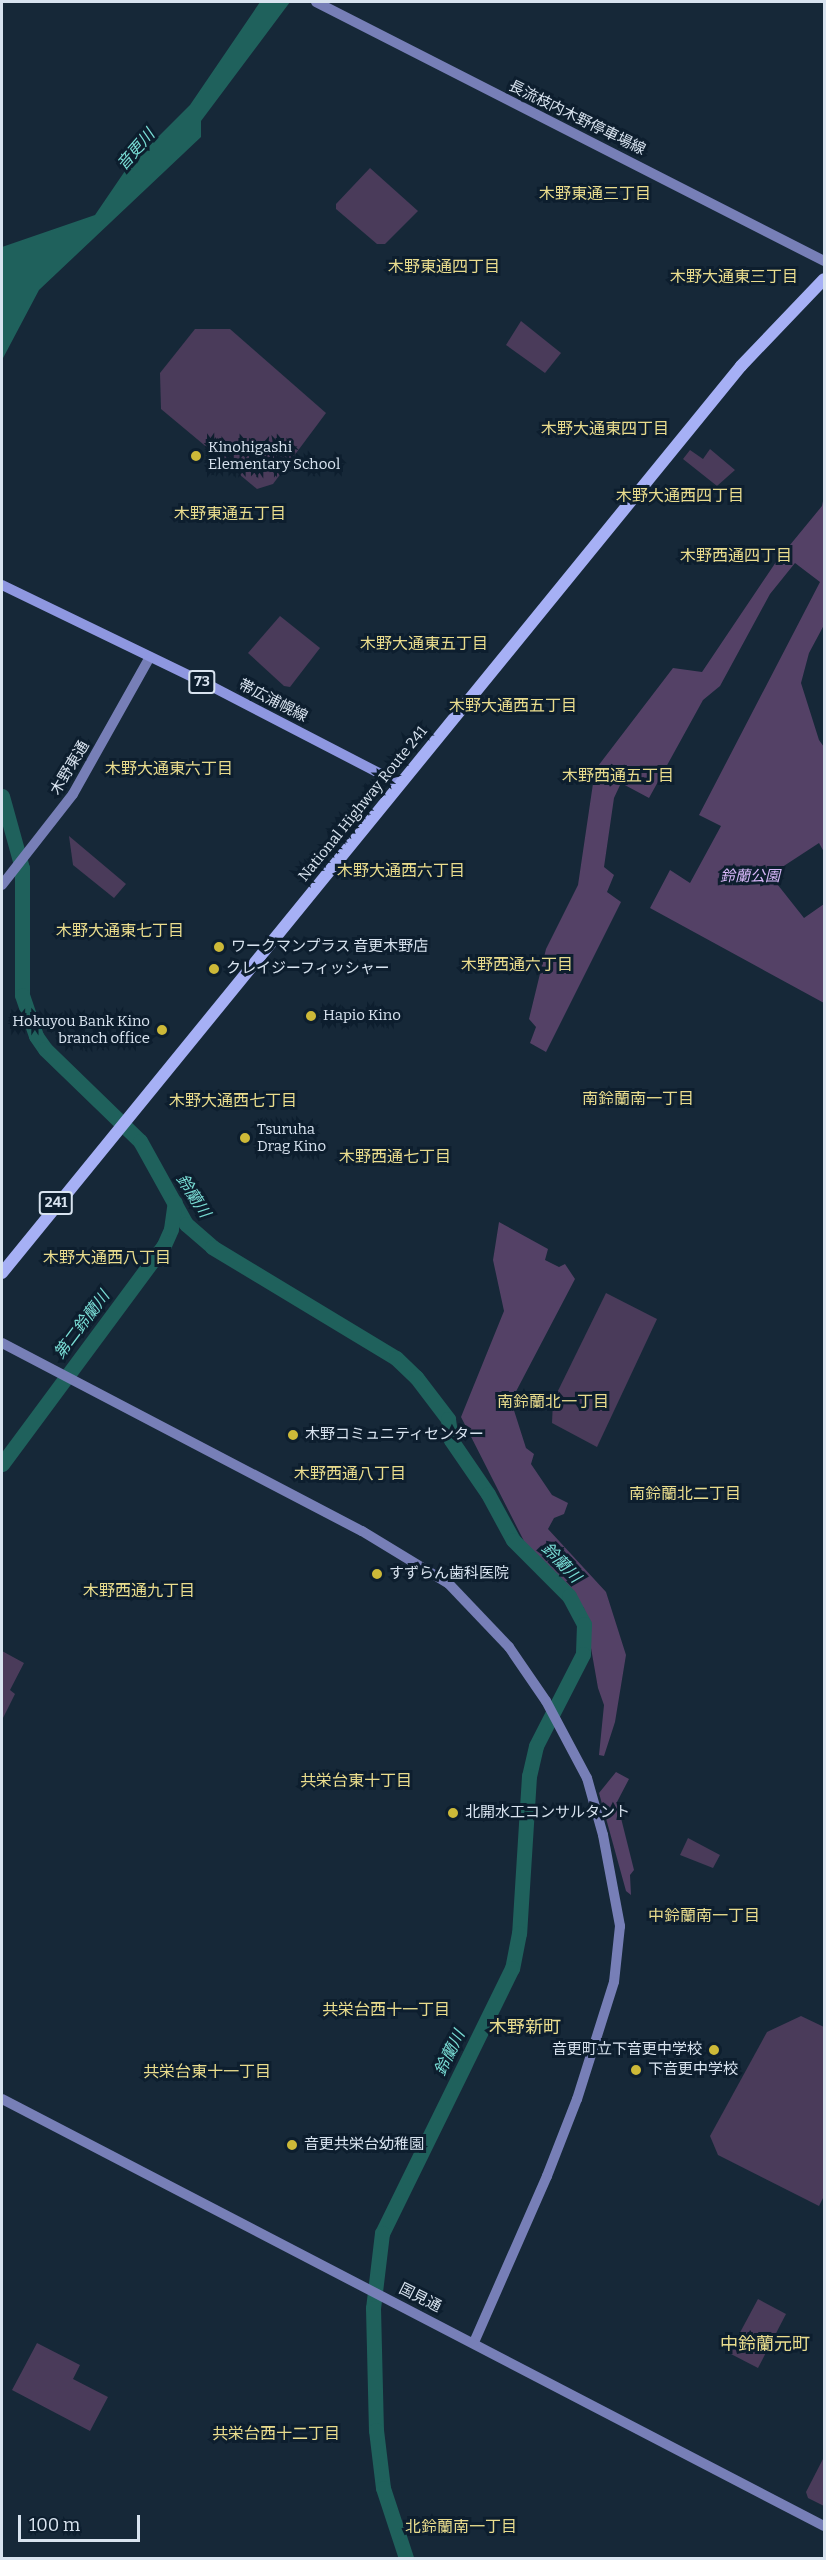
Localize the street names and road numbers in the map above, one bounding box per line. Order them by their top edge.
street label: 長流枝内木野停車場線 [506,77,648,159]
road number: 73 [187,671,217,693]
street label: 帯広浦幌線 [236,676,310,726]
street label: National Highway Route 241 [295,723,431,885]
street label: 木野東通 [47,738,93,798]
road number: 241 [38,1192,74,1214]
street label: 国見通 [396,2280,444,2316]

